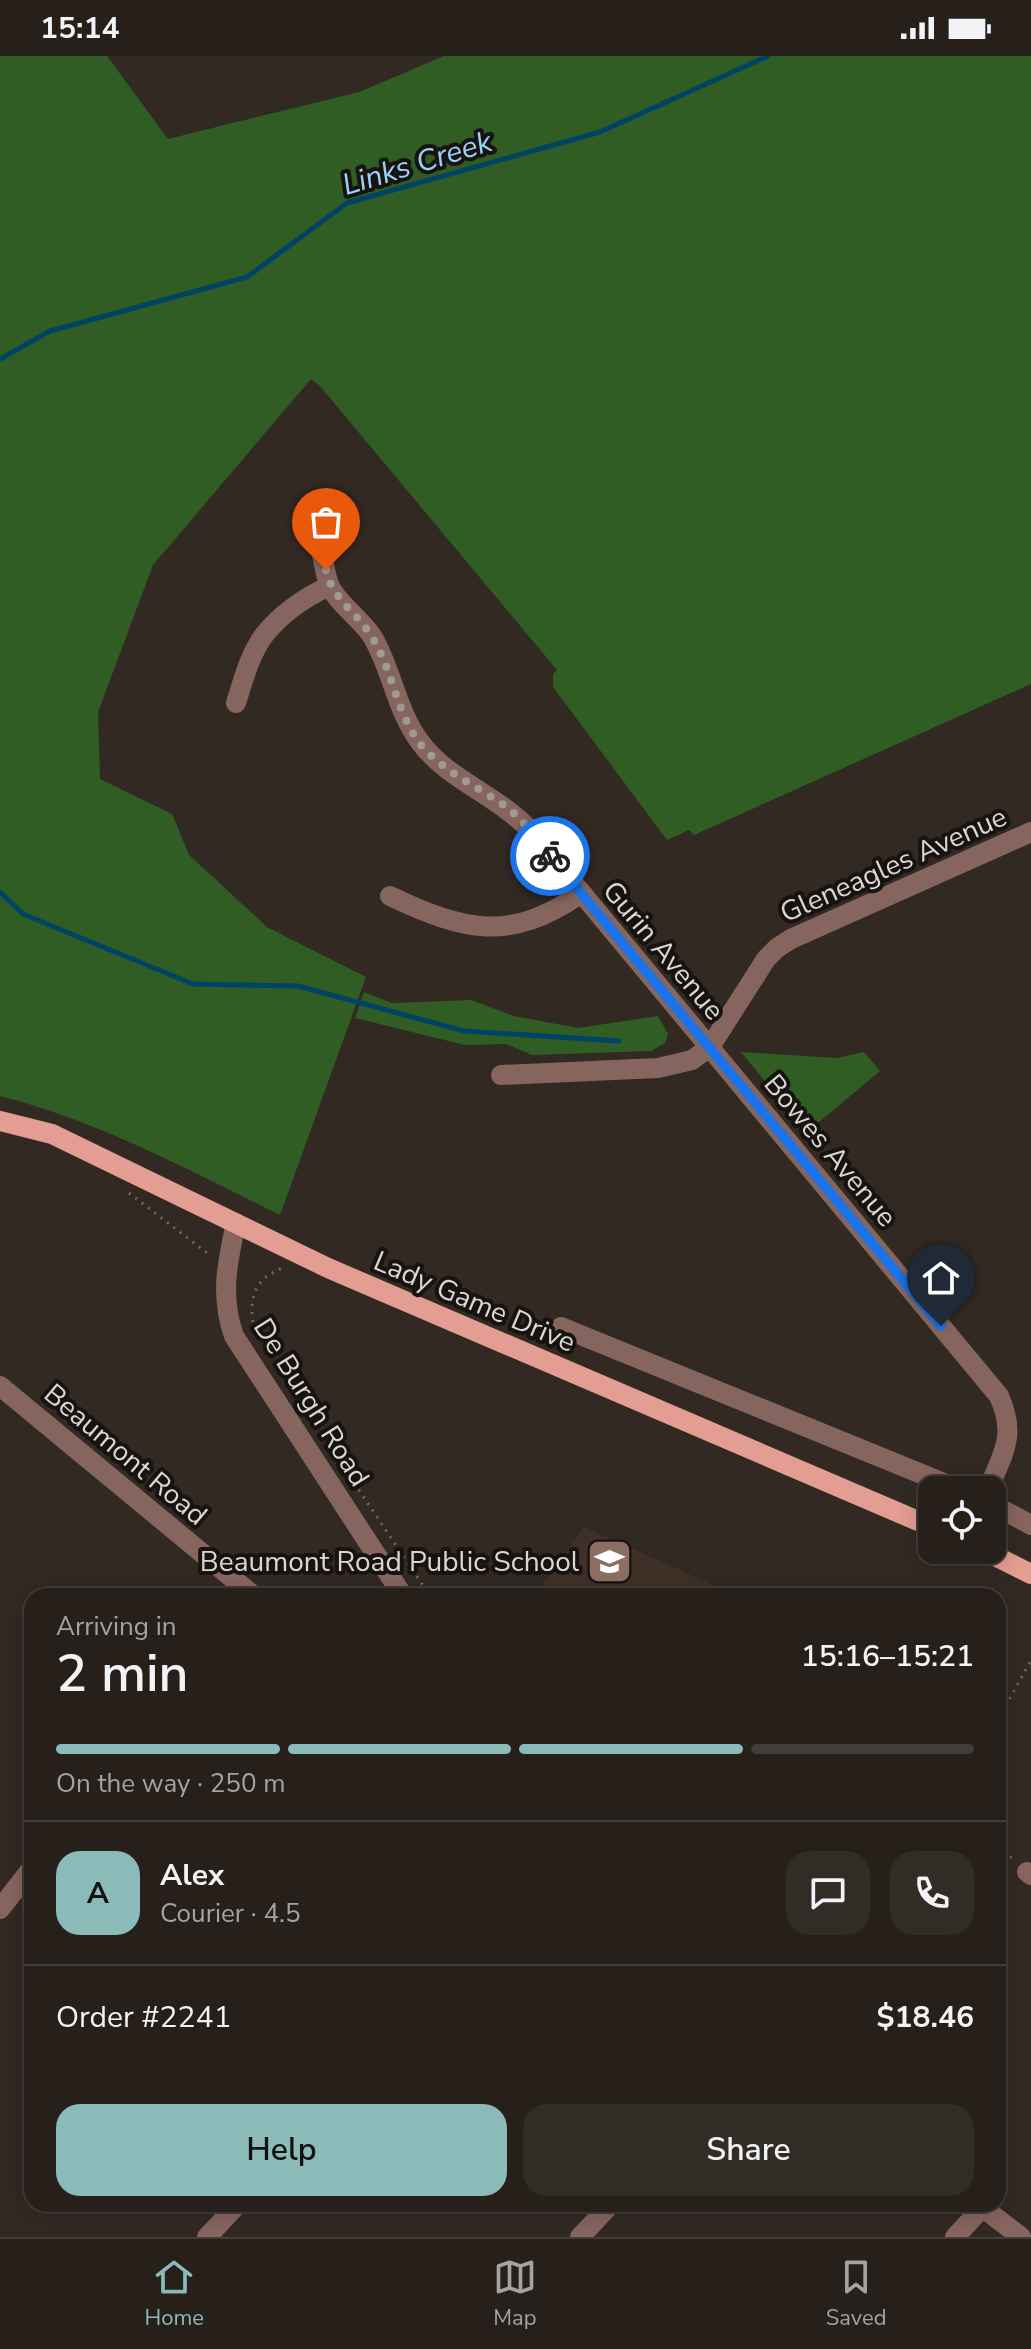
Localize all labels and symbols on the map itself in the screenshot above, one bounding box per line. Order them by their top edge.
water label: Links Creek [337,121,498,206]
pin [292,488,360,570]
street label: Gleneagles Avenue [774,798,1013,932]
courier [510,816,590,896]
street label: Gurin Avenue [594,873,733,1028]
street label: Bowes Avenue [755,1066,905,1235]
street label: Lady Game Drive [368,1242,581,1362]
pin [907,1244,975,1326]
street label: De Burgh Road [244,1311,378,1494]
street label: Beaumont Road [36,1375,215,1534]
school or university icon: Beaumont Road Public School [586,1537,634,1585]
place label: Beaumont Road Public School [200,1543,580,1581]

